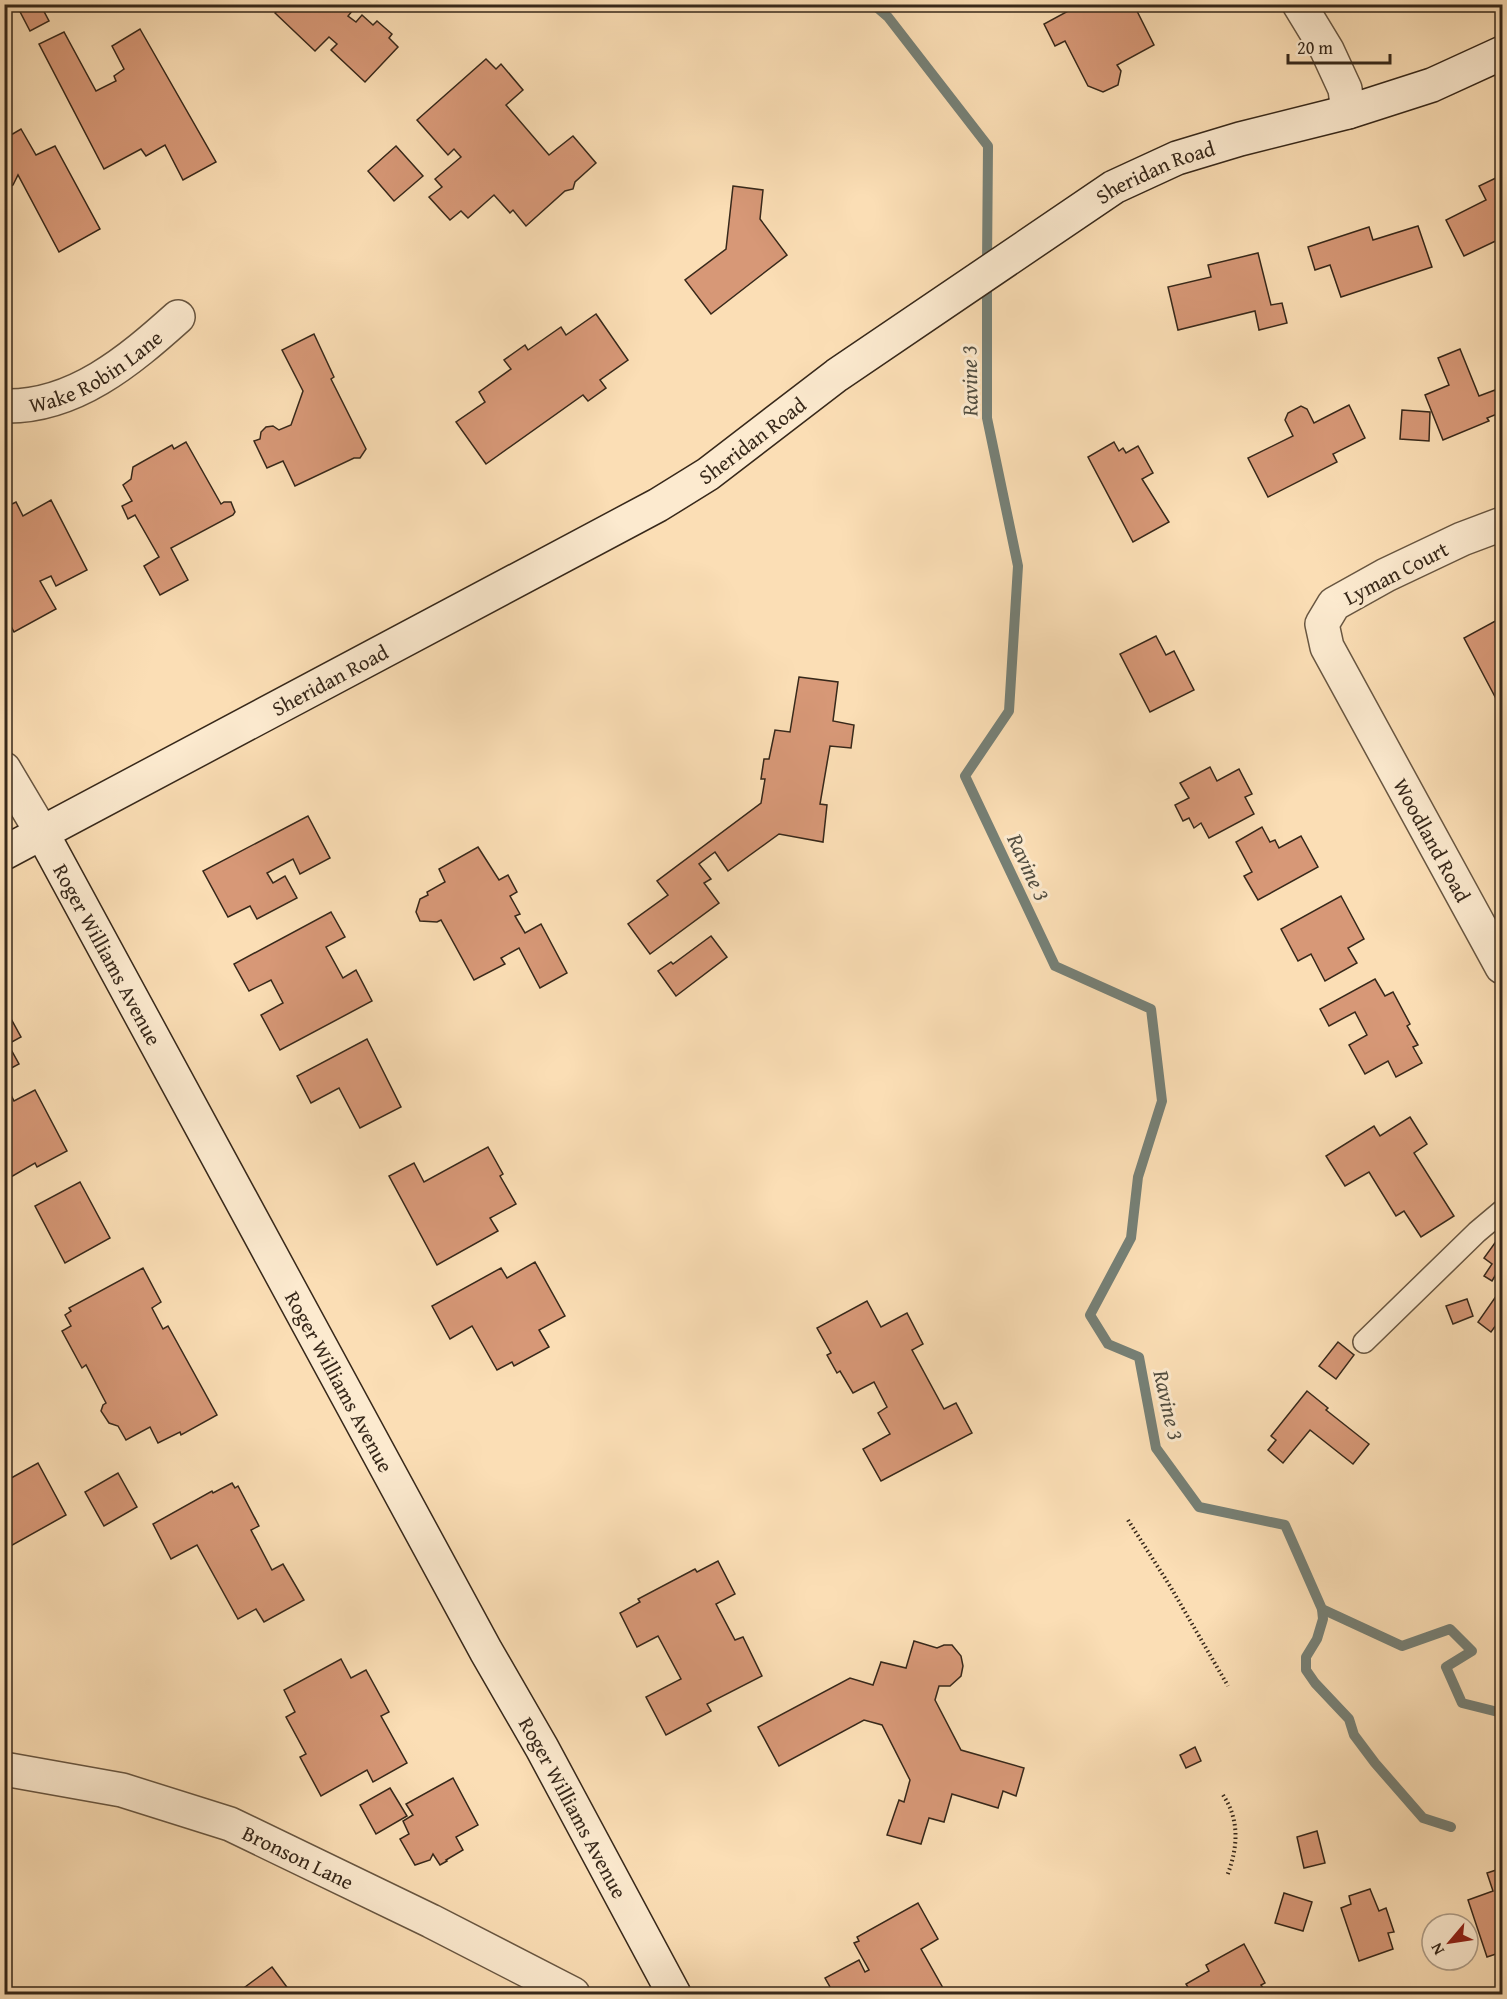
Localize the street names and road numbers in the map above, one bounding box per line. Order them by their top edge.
street label: Sheridan Road [1089,132,1219,211]
street label: Wake Robin Lane [26,322,169,420]
street label: Sheridan Road [692,389,813,492]
street label: Lyman Court [1338,533,1454,613]
street label: Sheridan Road [266,636,394,723]
street label: Woodland Road [1386,772,1479,908]
street label: Roger Williams Avenue [46,858,170,1051]
street label: Roger Williams Avenue [278,1285,402,1478]
street label: Roger Williams Avenue [512,1711,635,1904]
street label: Bronson Lane [238,1817,359,1897]

